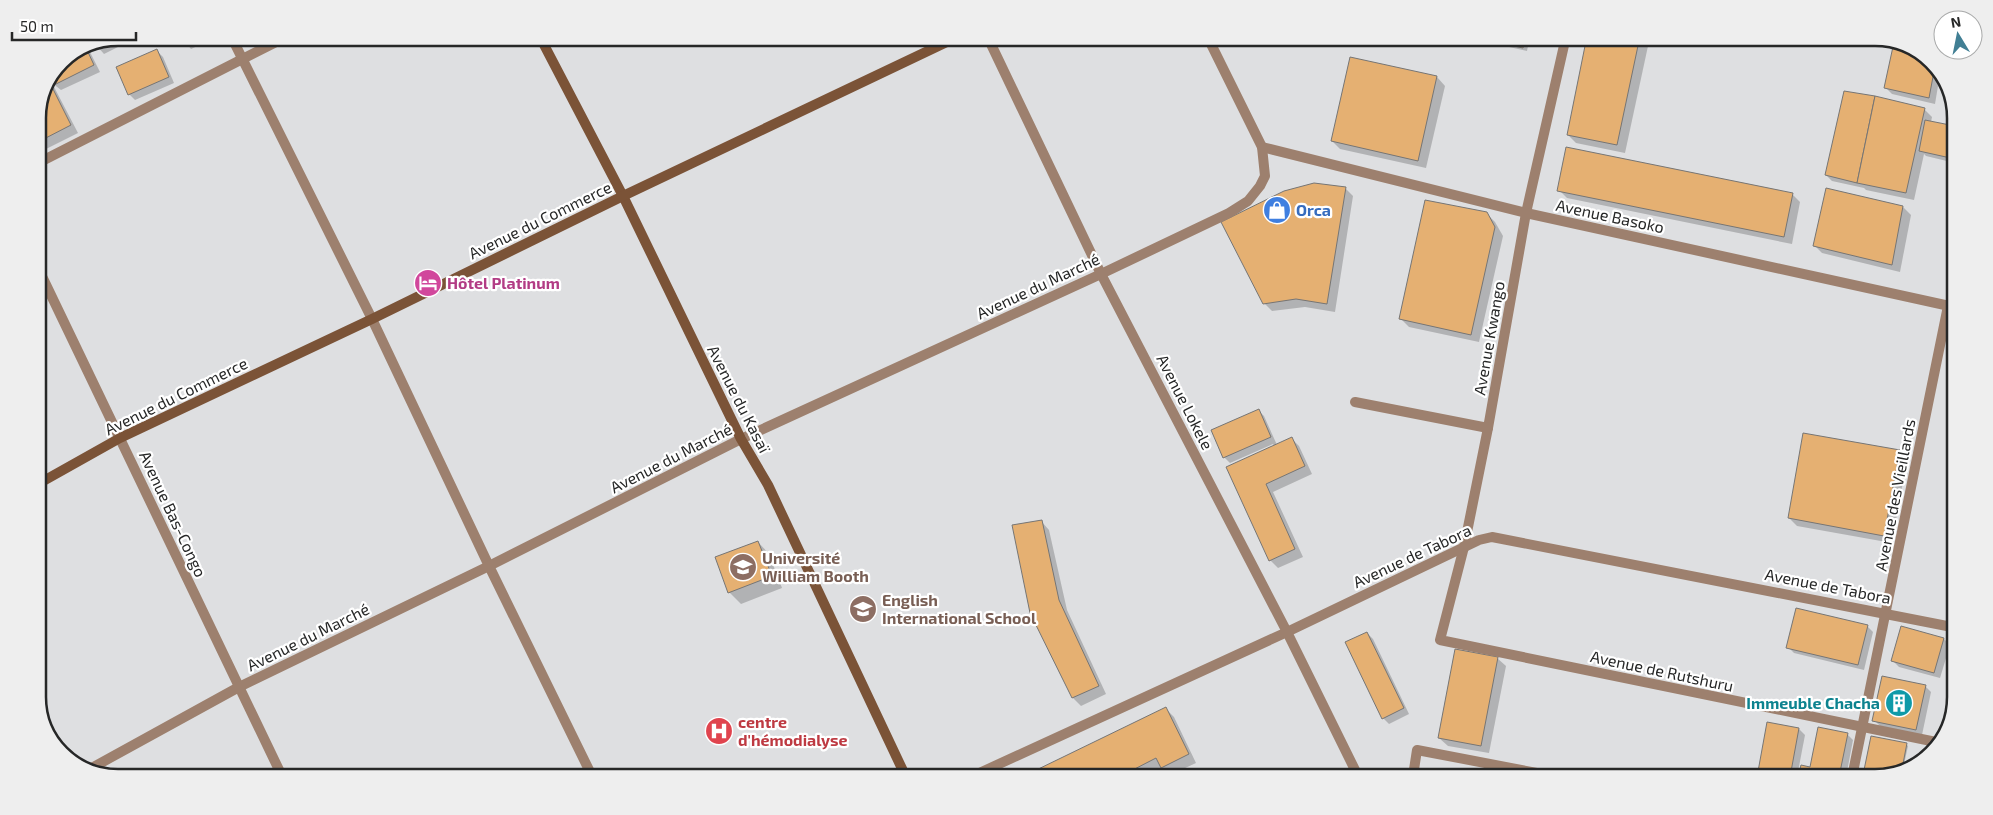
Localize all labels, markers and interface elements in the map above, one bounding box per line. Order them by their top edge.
scale bar [12,10,136,42]
north arrow [1933,10,1983,60]
text: N [1949,12,1962,31]
text: 50 m [20,17,54,35]
street label: Avenue du Commerce [465,177,614,262]
shop icon: Orca [1262,195,1292,225]
street label: Avenue Basoko [1554,195,1666,236]
place label: Orca [1296,200,1331,219]
street label: Avenue du Marché [973,249,1102,322]
hotel icon: Hôtel Platinum [413,268,443,298]
place label: Hôtel Platinum [447,273,560,292]
street label: Avenue Kwango [1469,279,1508,396]
street label: Avenue du Kasaï [704,342,775,457]
street label: Avenue Lokele [1153,351,1218,453]
street label: Avenue du Commerce [101,353,250,438]
street label: Avenue des Vieillards [1870,417,1919,572]
street label: Avenue du Marché [607,419,735,496]
street label: Avenue Bas-Congo [136,448,211,580]
street label: Avenue de Tabora [1350,520,1474,591]
place label: Université William Booth [762,548,869,585]
school or university icon: Université William Booth [728,552,758,582]
street label: Avenue de Tabora [1763,564,1893,607]
place label: English International School [882,590,1037,627]
school or university icon: English International School [848,594,878,624]
street label: Avenue du Marché [243,599,372,674]
street label: Avenue de Rutshuru [1589,646,1735,695]
building icon: Immeuble Chacha [1884,688,1914,718]
place label: Immeuble Chacha [1746,693,1880,712]
place label: centre d'hémodialyse [738,712,848,750]
hospital icon: centre d'hémodialyse [704,716,734,746]

